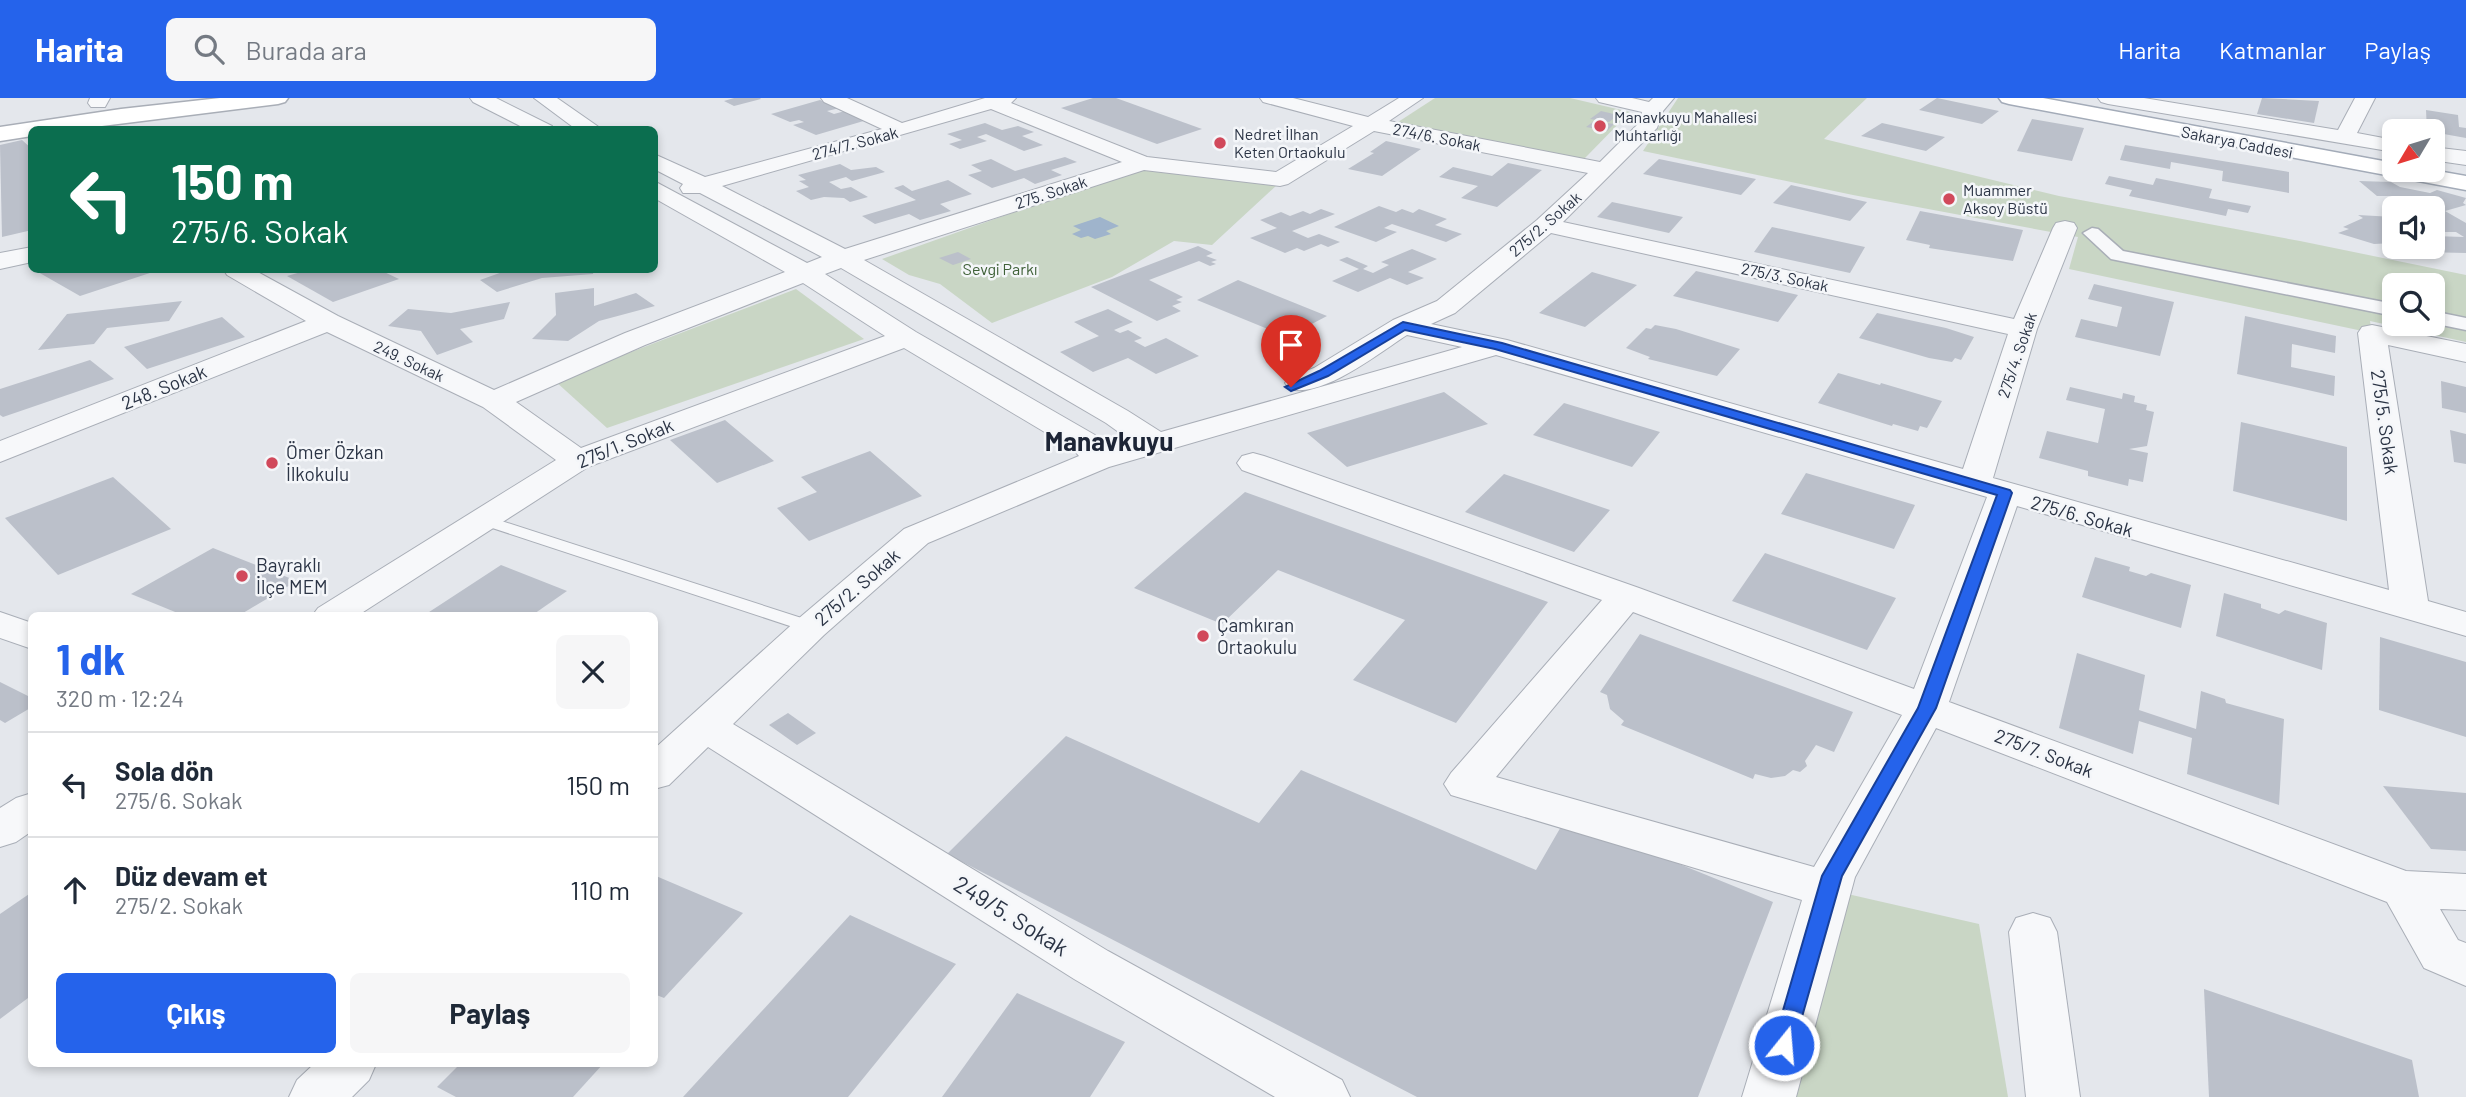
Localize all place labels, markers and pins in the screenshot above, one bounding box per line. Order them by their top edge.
place label: Manavkuyu Mahallesi Muhtarlığı [1614,107,1757,144]
marker: Manavkuyu Mahallesi Muhtarlığı [1592,118,1608,134]
place label: Nedret İlhan Keten Ortaokulu [1234,124,1345,161]
marker: Nedret İlhan Keten Ortaokulu [1212,135,1228,151]
place label: Muammer Aksoy Büstü [1963,180,2048,217]
marker: Muammer Aksoy Büstü [1941,191,1957,207]
pin [1261,315,1321,387]
place label: Ömer Özkan İlkokulu [286,440,384,485]
marker: Ömer Özkan İlkokulu [264,455,280,471]
place label: Bayraklı İlçe MEM [256,553,328,598]
marker: Bayraklı İlçe MEM [234,568,250,584]
place label: Çamkıran Ortaokulu [1217,613,1297,658]
marker: Çamkıran Ortaokulu [1195,628,1211,644]

